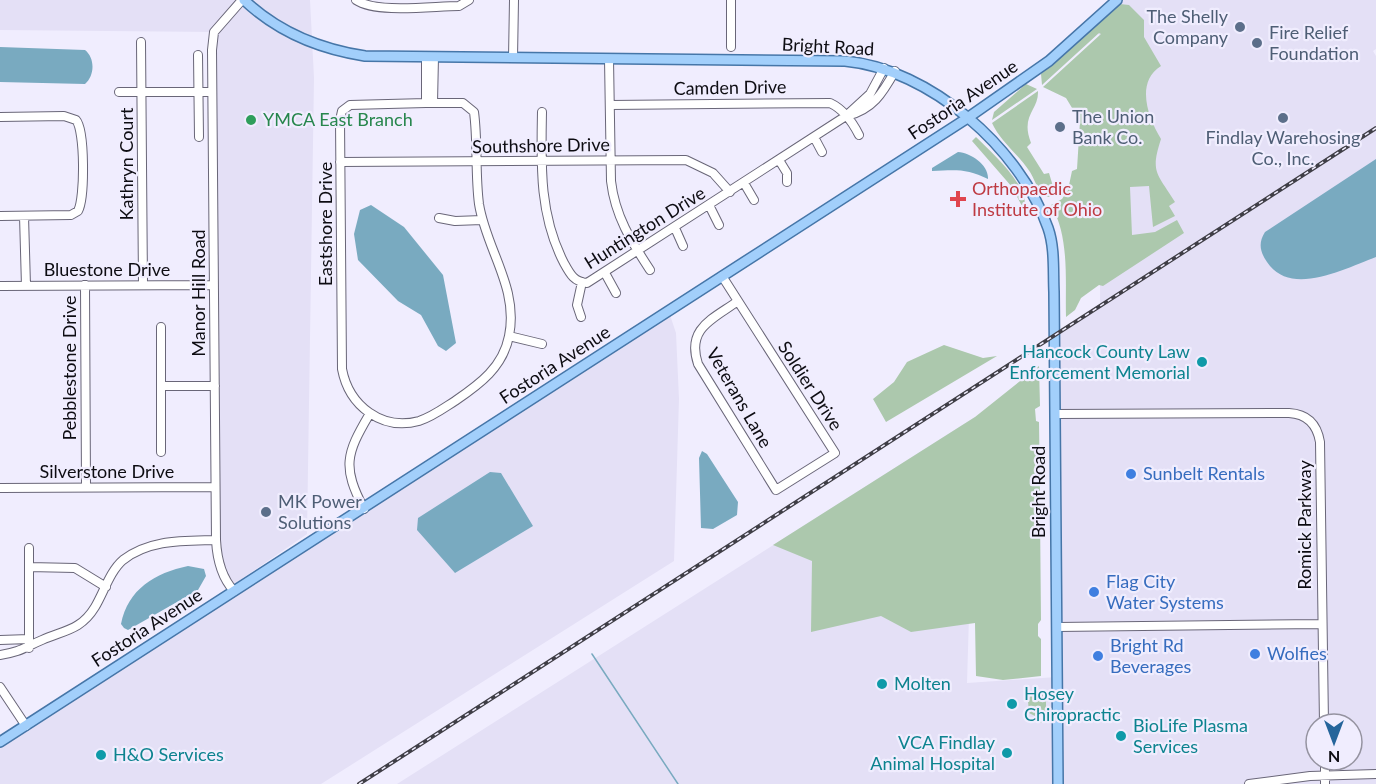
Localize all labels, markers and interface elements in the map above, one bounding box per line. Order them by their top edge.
place label: The Shelly Company [1146,5,1229,48]
marker: The Shelly Company [1233,20,1247,34]
place label: Fire Relief Foundation [1269,21,1359,64]
street label: Bright Road [781,33,875,59]
marker: Fire Relief Foundation [1250,36,1264,50]
street label: Fostoria Avenue [903,54,1021,144]
street label: Camden Drive [673,75,787,99]
place label: The Union Bank Co. [1072,105,1154,148]
street label: Kathryn Court [115,107,137,220]
place label: YMCA East Branch [263,108,413,130]
marker: Findlay Warehosing Co., Inc. [1276,111,1290,125]
marker: YMCA East Branch [244,113,258,127]
marker: The Union Bank Co. [1053,120,1067,134]
place label: Findlay Warehosing Co., Inc. [1206,126,1360,169]
street label: Southshore Drive [472,133,610,157]
street label: Eastshore Drive [314,162,336,286]
place label: Orthopaedic Institute of Ohio [972,177,1102,220]
street label: Huntington Drive [580,181,709,273]
marker: Orthopaedic Institute of Ohio [949,190,967,208]
street label: Manor Hill Road [187,229,209,357]
street label: Bluestone Drive [44,258,170,280]
street label: Pebblestone Drive [58,295,80,441]
street label: Fostoria Avenue [495,320,614,408]
street label: Soldier Drive [774,337,848,434]
place label: Hancock County Law Enforcement Memorial [1009,340,1190,383]
street label: Veterans Lane [702,344,777,451]
marker: Hancock County Law Enforcement Memorial [1195,355,1209,369]
street label: Bright Road [1027,446,1049,538]
street label: Romick Parkway [1293,459,1315,590]
street label: Silverstone Drive [40,460,174,482]
place label: Sunbelt Rentals [1143,462,1265,484]
marker: Sunbelt Rentals [1124,467,1138,481]
place label: MK Power Solutions [278,490,362,533]
marker: MK Power Solutions [259,505,273,519]
place label: Flag City Water Systems [1106,570,1224,613]
street label: Fostoria Avenue [87,583,206,671]
marker: Flag City Water Systems [1087,585,1101,599]
place label: Bright Rd Beverages [1110,634,1191,677]
place label: Wolfies [1267,642,1327,664]
marker: Wolfies [1248,647,1262,661]
marker: Bright Rd Beverages [1091,649,1105,663]
place label: Molten [894,672,951,694]
marker: Molten [875,677,889,691]
place label: Hosey Chiropractic [1024,682,1121,725]
marker: Hosey Chiropractic [1005,697,1019,711]
north arrow [1304,712,1364,772]
place label: BioLife Plasma Services [1133,714,1248,757]
marker: BioLife Plasma Services [1114,729,1128,743]
place label: VCA Findlay Animal Hospital [870,731,996,774]
place label: H&O Services [113,743,224,765]
marker: VCA Findlay Animal Hospital [1000,746,1014,760]
marker: H&O Services [94,748,108,762]
text: N [1328,748,1340,767]

